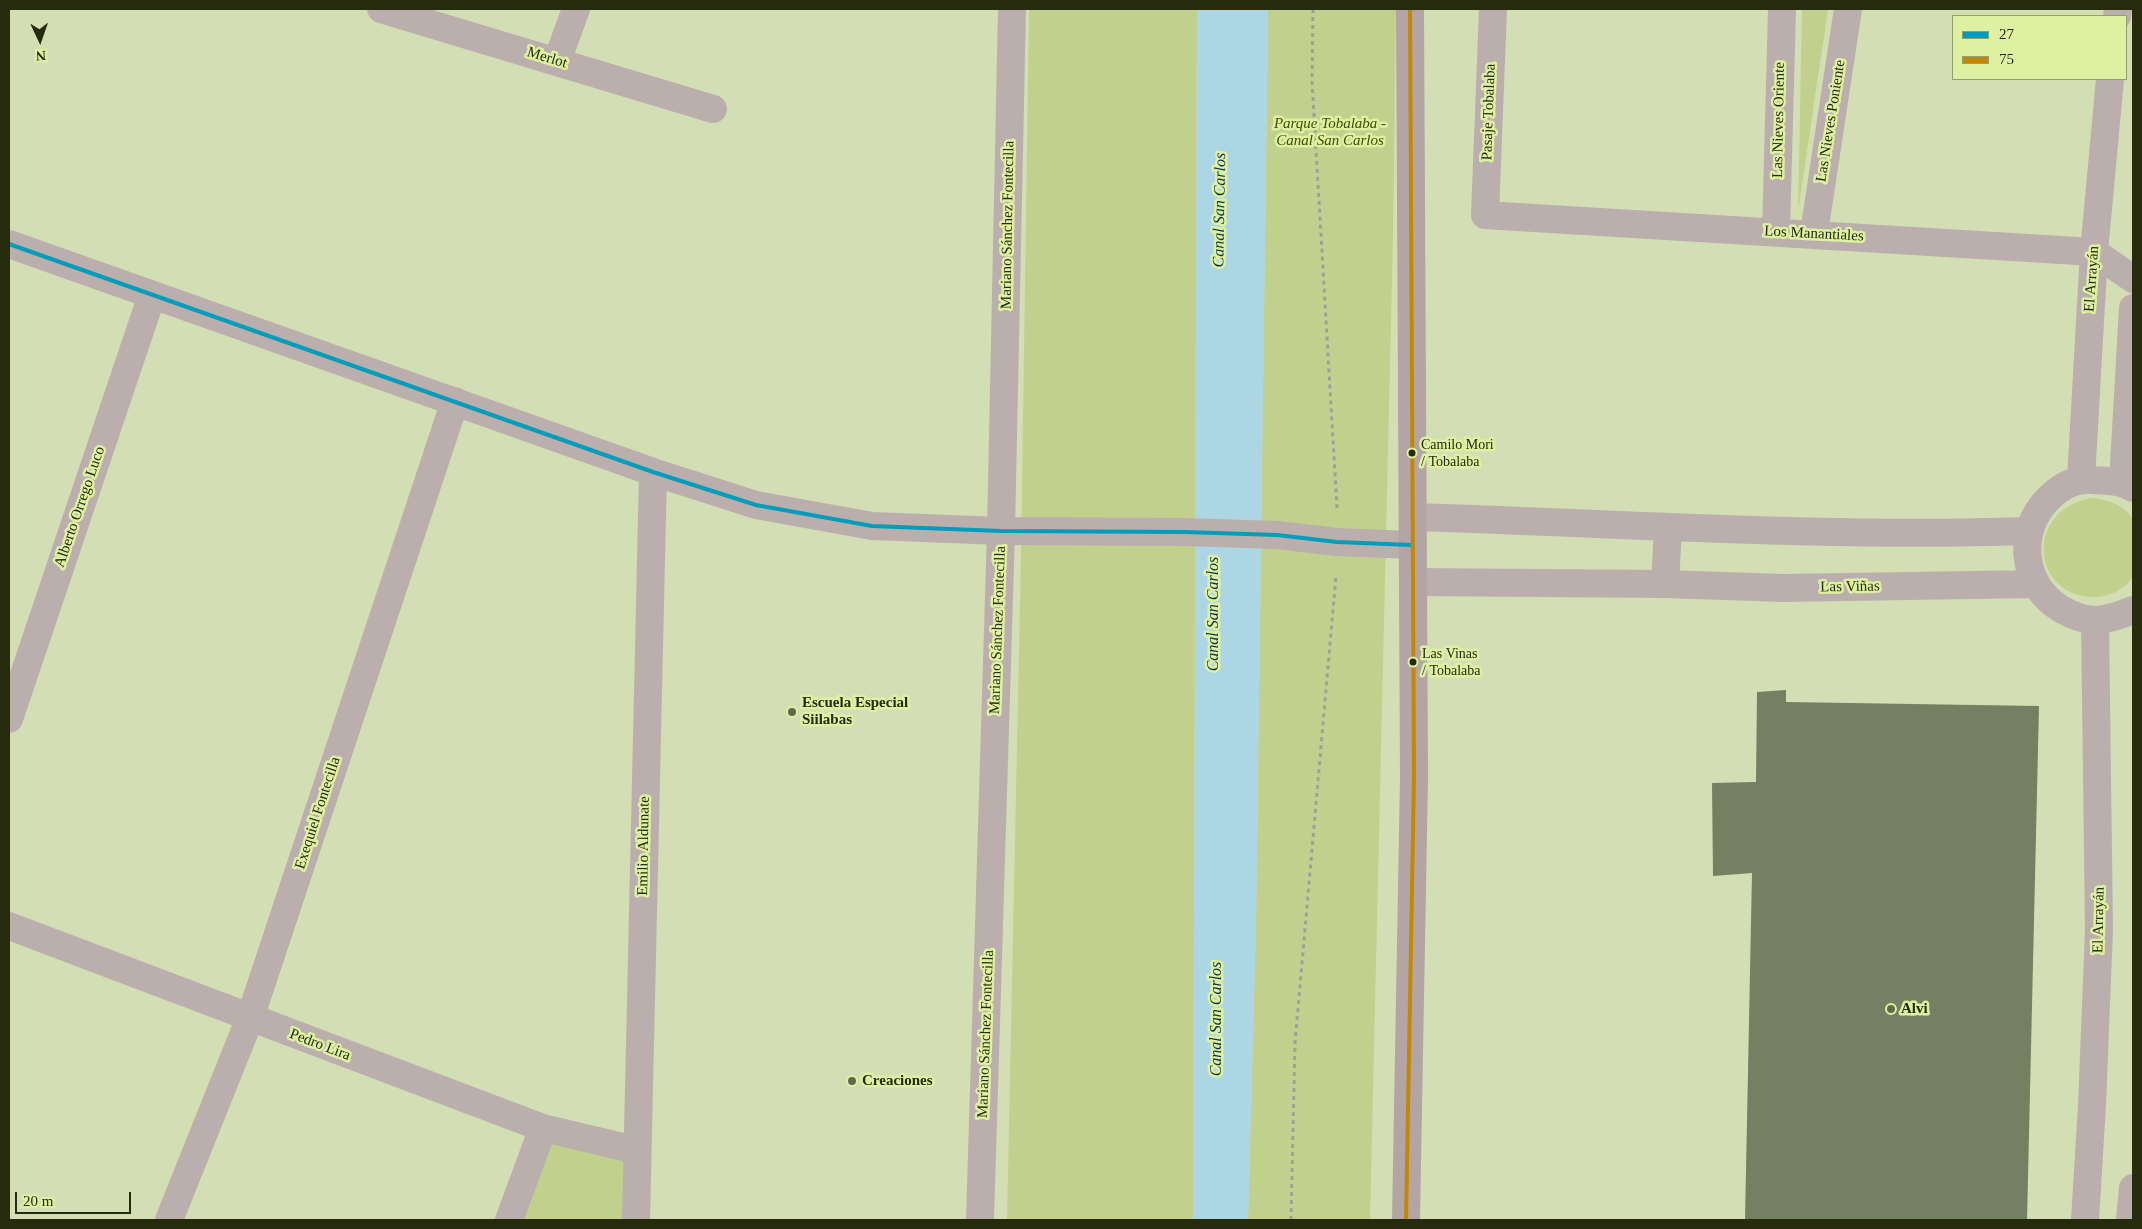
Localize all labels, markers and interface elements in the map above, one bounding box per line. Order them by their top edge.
north arrow [15,15,65,65]
legend [1952,15,2127,80]
text: 27 [1999,26,2014,42]
street label: Merlot [525,43,569,73]
text: N [35,48,46,63]
text: 75 [1999,51,2014,67]
street label: Las Nieves Poniente [1812,59,1850,183]
street label: Las Nieves Oriente [1769,62,1789,178]
street label: Pasaje Tobalaba [1478,63,1500,161]
park label: Parque Tobalaba - Canal San Carlos [1274,115,1386,150]
street label: Mariano Sánchez Fontecilla [998,141,1018,309]
water label: Canal San Carlos [1209,152,1231,268]
street label: Los Manantiales [1764,222,1864,246]
street label: El Arrayán [2081,245,2103,313]
place label: Camilo Mori / Tobalaba [1421,437,1494,470]
street label: Alberto Orrego Luco [51,444,109,570]
marker: Camilo Mori / Tobalaba [1407,448,1417,458]
street label: Mariano Sánchez Fontecilla [986,546,1010,714]
water label: Canal San Carlos [1204,557,1224,671]
street label: Las Viñas [1820,577,1880,597]
place label: Las Vinas / Tobalaba [1422,646,1480,679]
marker: Las Vinas / Tobalaba [1408,657,1418,667]
place label: Escuela Especial Siilabas [802,694,908,729]
marker: Escuela Especial Siilabas [786,706,798,718]
street label: Exequiel Fontecilla [291,755,345,871]
street label: Emilio Aldunate [634,796,654,896]
street label: El Arrayán [2089,887,2109,953]
street label: Mariano Sánchez Fontecilla [974,950,998,1118]
water label: Canal San Carlos [1207,962,1227,1076]
place label: Alvi [1901,1000,1928,1018]
marker: Alvi [1885,1003,1897,1015]
street label: Pedro Lira [287,1025,353,1065]
place label: Creaciones [862,1072,933,1090]
marker: Creaciones [846,1075,858,1087]
scale bar [18,1182,134,1214]
text: 20 m [23,1193,53,1209]

